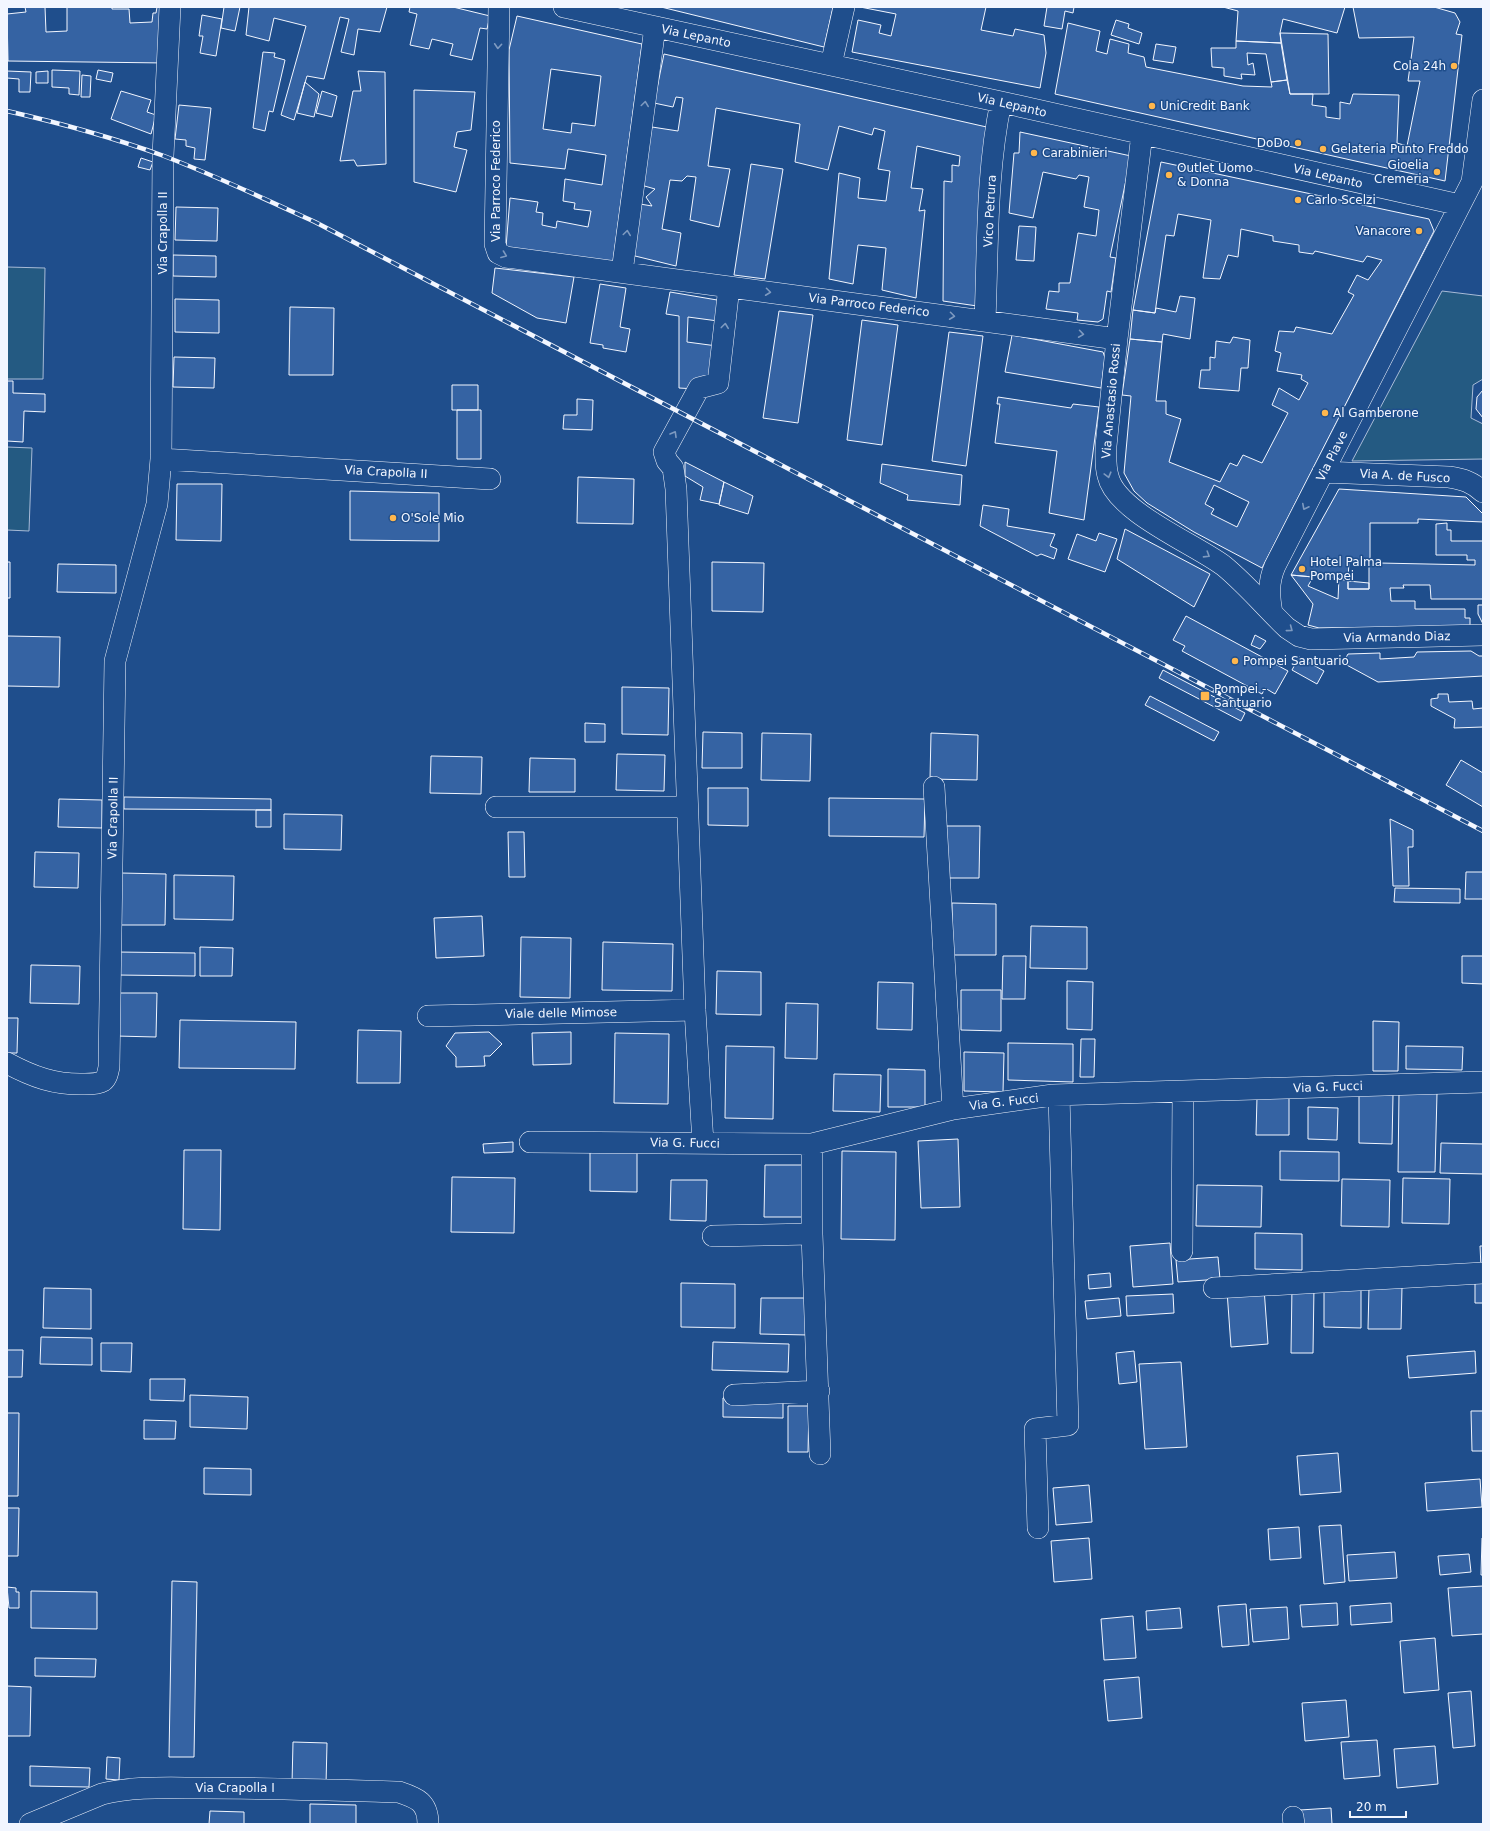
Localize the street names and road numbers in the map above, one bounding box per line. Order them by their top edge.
street label: Via Lepanto [660,22,732,50]
street label: Via Lepanto [976,90,1048,120]
street label: Via Parroco Federico [489,120,503,242]
street label: Via Lepanto [1292,161,1364,191]
street label: Vico Petrura [981,174,999,248]
street label: Via Crapolla II [156,192,170,275]
street label: Via Parroco Federico [808,291,930,319]
street label: Via Anastasio Rossi [1099,343,1123,459]
street label: Via Piave [1313,429,1351,483]
street label: Via Crapolla II [344,463,428,481]
street label: Via A. de Fusco [1359,467,1451,485]
street label: Via Armando Diaz [1343,629,1451,645]
street label: Via Crapolla II [105,776,121,860]
street label: Viale delle Mimose [505,1005,617,1021]
street label: Via G. Fucci [1293,1079,1363,1095]
street label: Via G. Fucci [969,1091,1039,1113]
street label: Via G. Fucci [650,1135,720,1151]
street label: Via Crapolla I [195,1781,275,1795]

